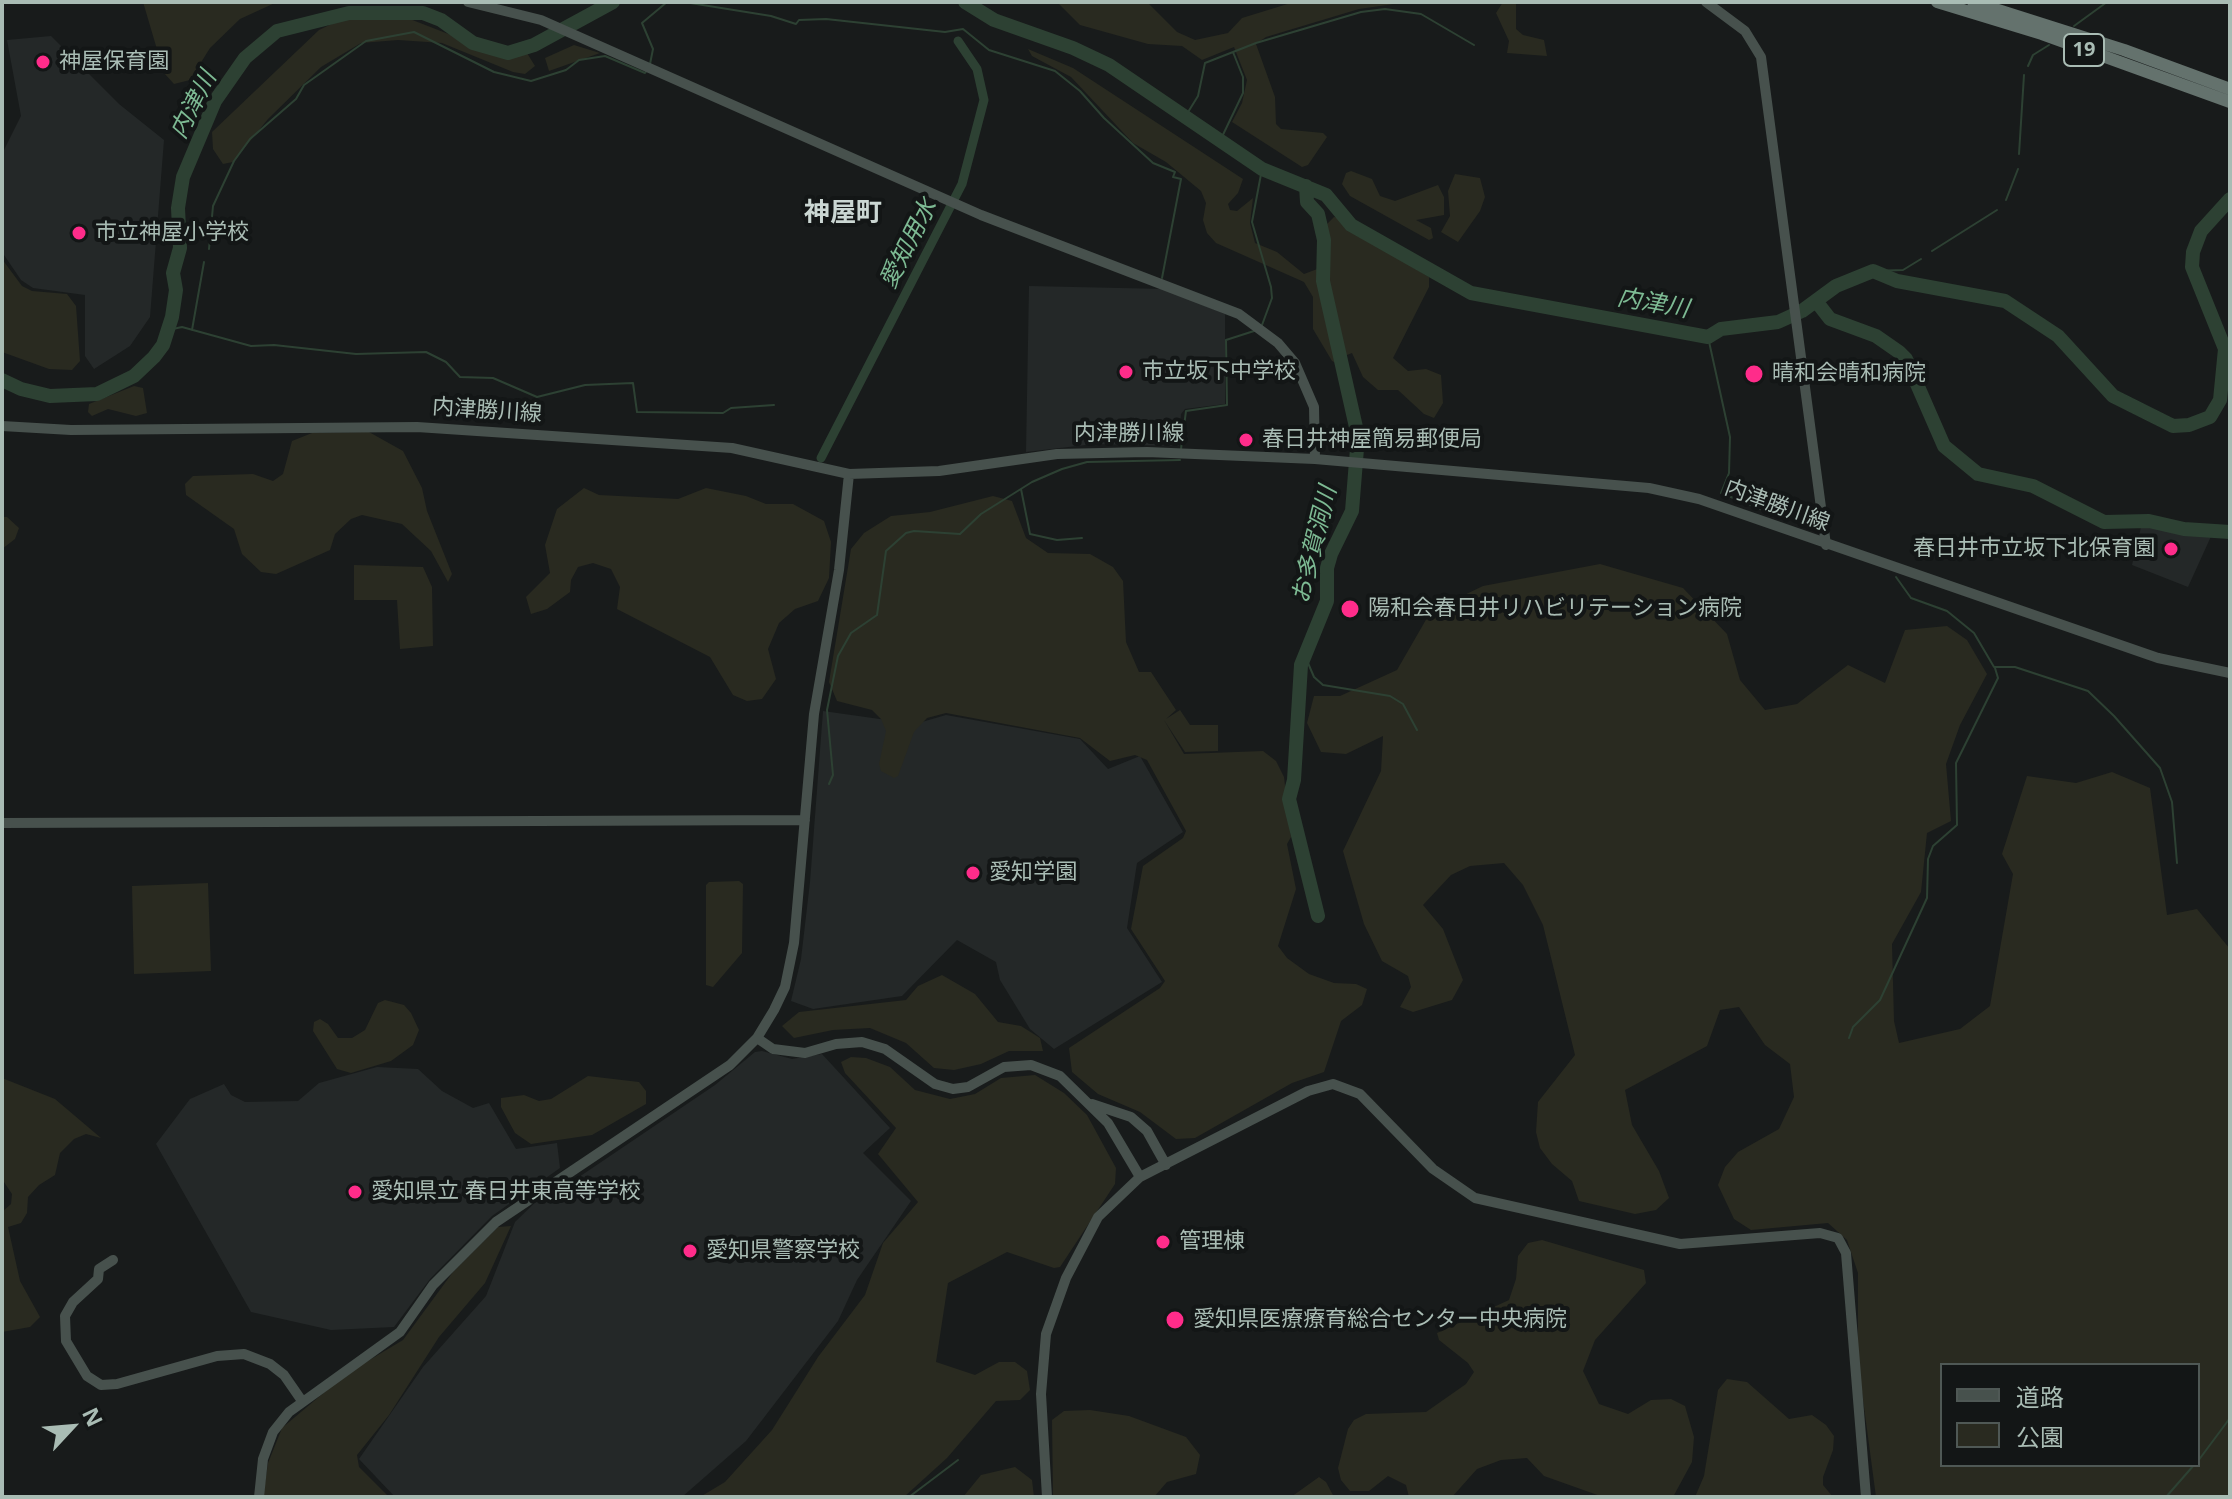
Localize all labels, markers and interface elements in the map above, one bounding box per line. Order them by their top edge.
road number: 19 [2064,34,2104,66]
place label: 神屋保育園 [59,49,169,75]
marker: 神屋保育園 [34,53,52,71]
water label: 内津川 [165,66,223,144]
water label: 愛知用水 [874,195,944,293]
district label: 神屋町 [804,198,882,230]
place label: 市立神屋小学校 [95,220,249,246]
marker: 市立神屋小学校 [70,224,88,242]
water label: 内津川 [1615,284,1691,324]
place label: 市立坂下中学校 [1142,359,1296,385]
place label: 晴和会晴和病院 [1772,361,1926,387]
marker: 市立坂下中学校 [1117,363,1135,381]
marker: 晴和会晴和病院 [1743,363,1765,385]
street label: 内津勝川線 [431,394,543,428]
street label: 内津勝川線 [1074,421,1184,447]
place label: 春日井神屋簡易郵便局 [1262,427,1482,453]
marker: 春日井神屋簡易郵便局 [1237,431,1255,449]
street label: 内津勝川線 [1721,475,1833,537]
water label: お多賀洞川 [1287,483,1343,607]
place label: 春日井市立坂下北保育園 [1913,536,2155,562]
marker: 春日井市立坂下北保育園 [2162,540,2180,558]
place label: 陽和会春日井リハビリテーション病院 [1368,596,1742,622]
marker: 陽和会春日井リハビリテーション病院 [1339,598,1361,620]
place label: 愛知学園 [989,860,1077,886]
marker: 愛知学園 [964,864,982,882]
place label: 愛知県立 春日井東高等学校 [371,1179,641,1205]
marker: 愛知県立 春日井東高等学校 [346,1183,364,1201]
place label: 管理棟 [1179,1229,1245,1255]
marker: 管理棟 [1154,1233,1172,1251]
place label: 愛知県警察学校 [706,1238,860,1264]
marker: 愛知県警察学校 [681,1242,699,1260]
place label: 愛知県医療療育総合センター中央病院 [1193,1307,1567,1333]
marker: 愛知県医療療育総合センター中央病院 [1164,1309,1186,1331]
legend [1940,1363,2200,1467]
text: 道路 [2016,1380,2064,1413]
north arrow [32,1387,112,1467]
text: N [76,1402,111,1431]
text: 公園 [2016,1420,2064,1453]

